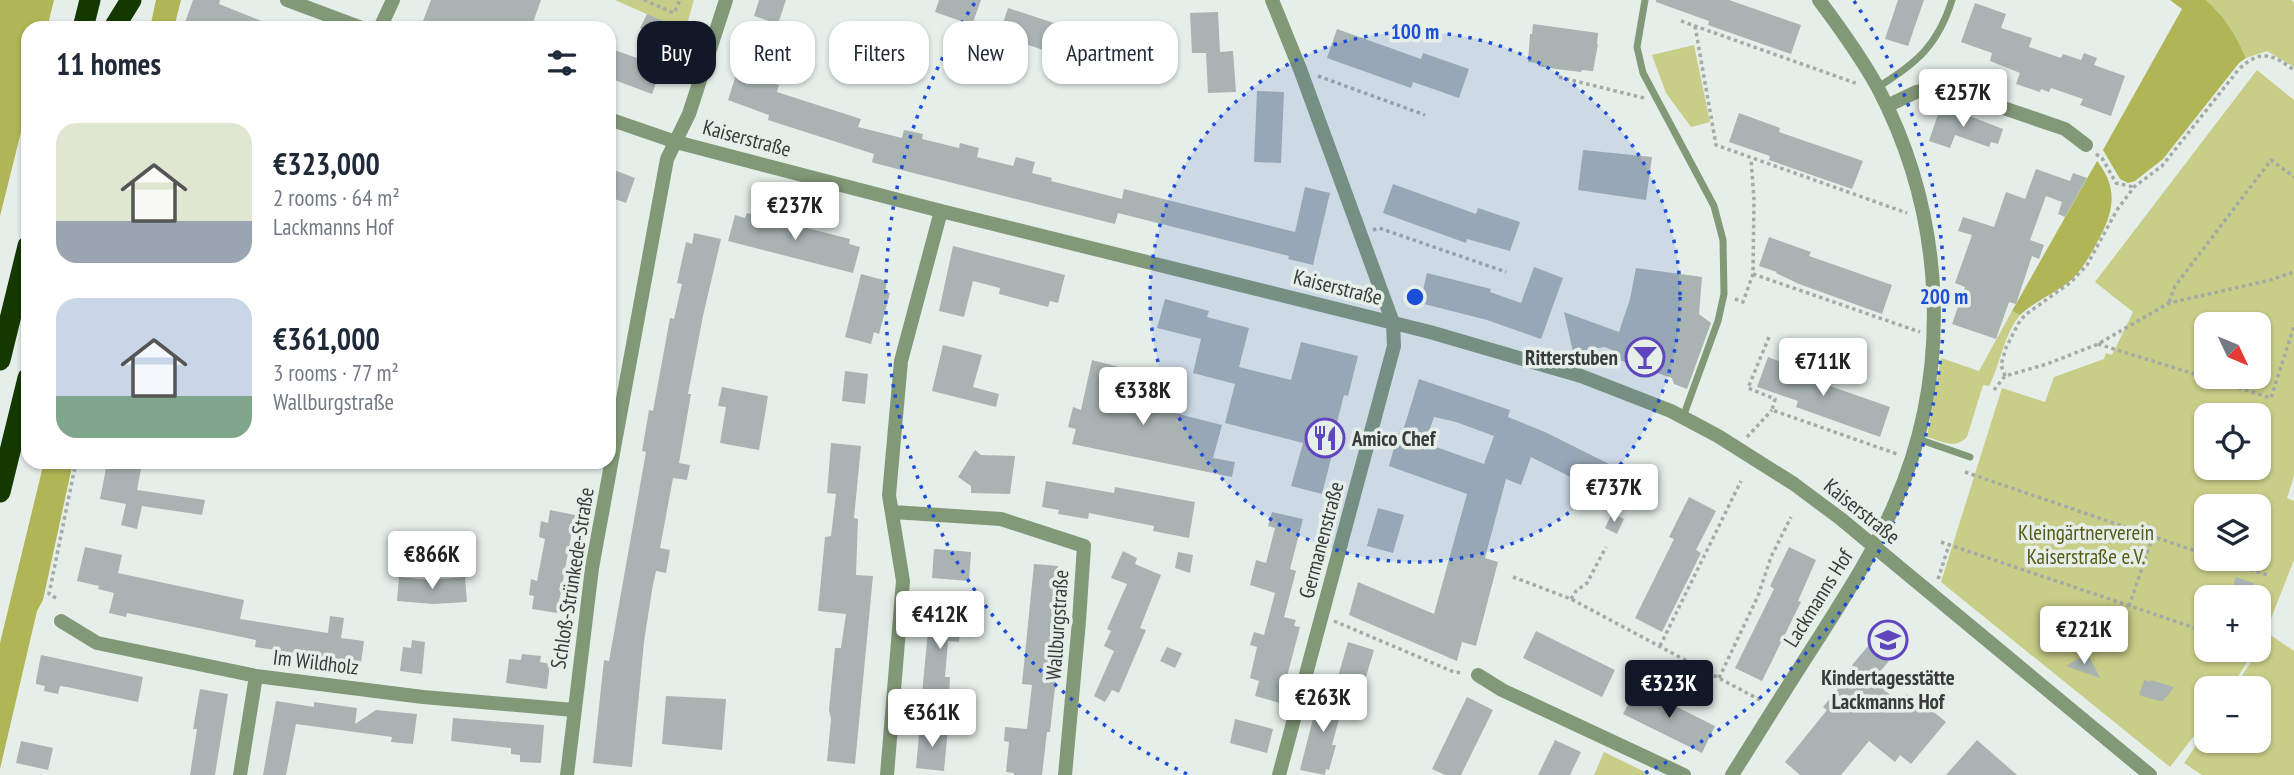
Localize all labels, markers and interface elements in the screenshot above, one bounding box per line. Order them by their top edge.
text: 100 m [1391,18,1439,45]
chip: Buy [637,21,716,84]
chip: Rent [730,21,815,84]
chip: Filters [829,21,929,84]
chip: New [943,21,1028,84]
chip: Apartment [1042,21,1178,84]
text: 11 homes [56,44,161,83]
icon: filters [543,44,581,82]
pin: €257K [1914,69,2012,129]
text: €257K [1935,77,1991,106]
street label: Kaiserstraße [700,113,794,163]
text: €323,000 [273,144,380,183]
icon: home [112,151,196,235]
pin: €237K [746,182,844,242]
text: 2 rooms · 64 m² [273,183,400,212]
text: €237K [767,190,823,219]
text: Lackmanns Hof [273,212,394,241]
street label: Kaiserstraße [1291,263,1385,311]
text: 200 m [1920,283,1968,310]
centre of rings [1403,285,1427,309]
north arrow [2194,312,2272,388]
map controls [2194,312,2271,753]
text: €361,000 [273,319,380,358]
icon: home [112,326,196,410]
bar icon: Ritterstuben [1624,336,1666,378]
pin: €711K [1774,338,1872,398]
place label: Ritterstuben [1525,344,1618,371]
text: €711K [1795,346,1851,375]
text: 3 rooms · 77 m² [273,358,399,387]
pin: €338K [1094,368,1192,427]
text: €338K [1115,375,1171,404]
text: Wallburgstraße [273,387,394,416]
button: locate [2194,403,2271,480]
restaurant icon: Amico Chef [1304,417,1346,459]
place label: Amico Chef [1351,425,1437,452]
pin: €737K [1565,464,1663,524]
text: €737K [1586,472,1642,501]
street label: Kaiserstraße [1818,472,1906,550]
street label: Germanenstraße [1292,479,1350,601]
street label: Schloß-Strünkede-Straße [544,485,600,671]
button: layers [2194,494,2271,571]
park label: Kleingärtnerverein Kaiserstraße e.V. [2018,519,2154,570]
pin: €866K [383,532,481,591]
text: €866K [404,539,460,568]
street label: Lackmanns Hof [1777,544,1859,652]
street label: Wallburgstraße [1040,569,1074,681]
button: + [2194,585,2271,662]
pin: €412K [891,592,989,651]
text: €412K [912,599,968,628]
pin: €221K [2035,606,2133,666]
text: €221K [2056,614,2112,643]
school or university icon: Kindertagesstätte Lackmanns Hof [1867,619,1909,661]
street label: Im Wildholz [272,643,360,681]
pin: €323K [1620,660,1718,720]
place label: Kindertagesstätte Lackmanns Hof [1821,664,1955,715]
text: €323K [1641,668,1697,697]
pin: €263K [1274,674,1372,734]
button: − [2194,676,2271,753]
text: €263K [1295,682,1351,711]
pin: €361K [883,690,981,749]
text: €361K [904,697,960,726]

